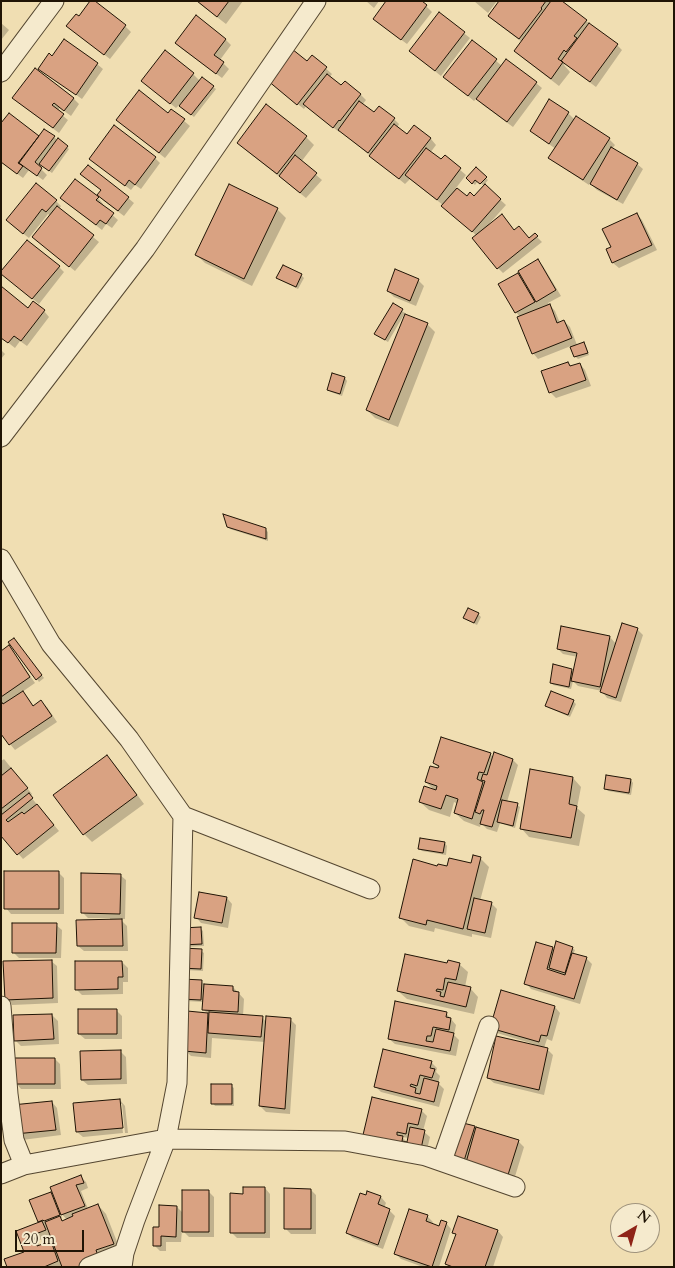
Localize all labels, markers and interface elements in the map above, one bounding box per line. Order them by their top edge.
north arrow [610,1203,660,1253]
text: N [633,1205,655,1228]
scale bar [18,1220,86,1252]
text: 20 m [23,1229,55,1249]

